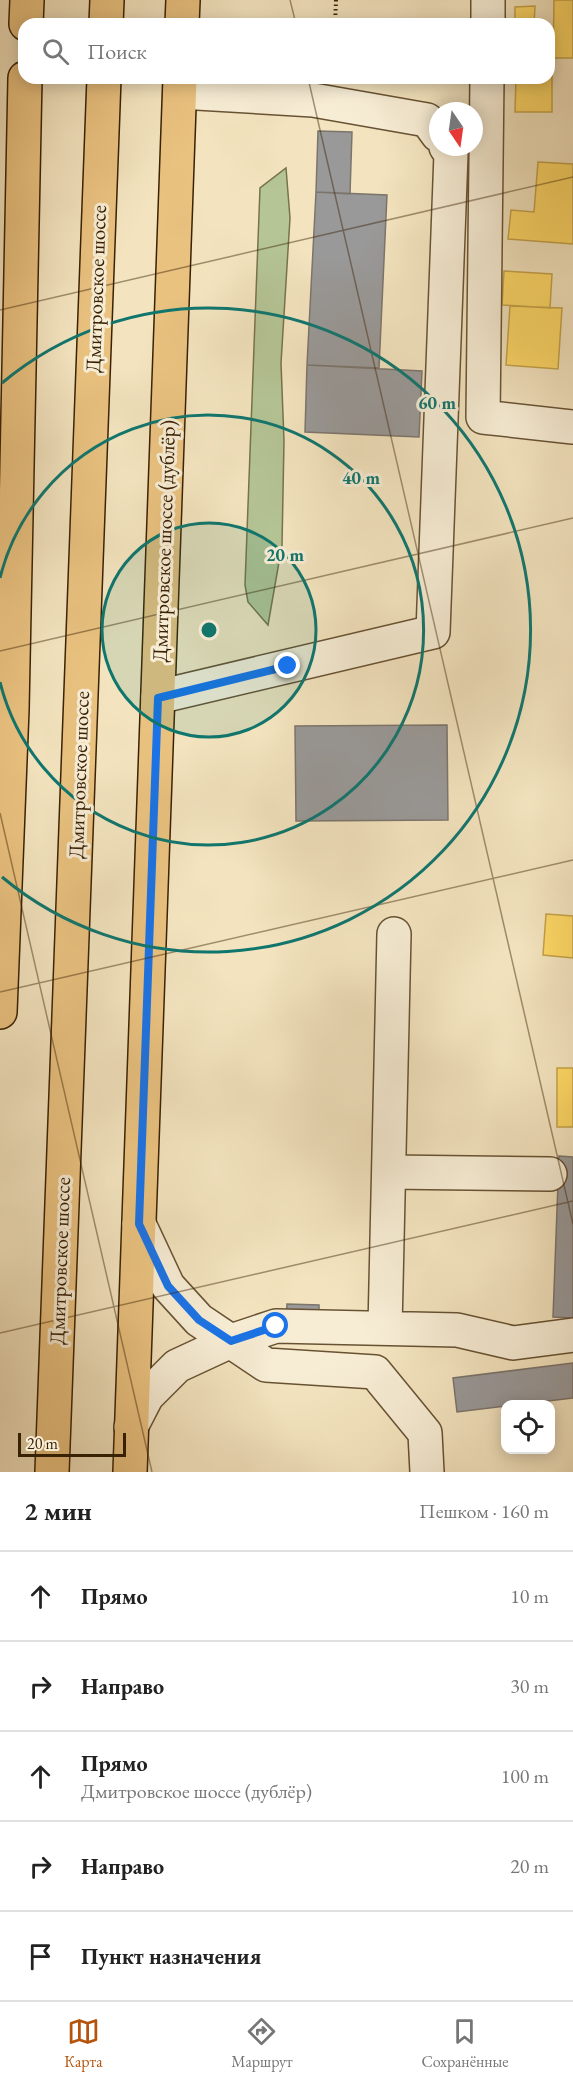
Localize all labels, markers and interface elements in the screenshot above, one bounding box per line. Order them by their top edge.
search box [18,18,555,84]
icon: search [39,35,72,68]
text: Поиск [87,37,147,66]
north arrow [429,102,483,156]
street label: Дмитровское шоссе [79,205,112,373]
text: 60 m [418,391,456,414]
street label: Дмитровское шоссе (дублёр) [146,419,181,663]
text: 40 m [342,466,380,489]
text: 20 m [266,543,304,566]
centre of rings [199,620,219,640]
route end [274,652,300,678]
street label: Дмитровское шоссе [62,691,95,859]
street label: Дмитровское шоссе [43,1177,76,1345]
route start [262,1312,288,1338]
map controls [501,1400,555,1454]
button: locate [501,1400,555,1454]
scale bar [18,1430,126,1458]
text: 20 m [27,1433,58,1454]
text: 2 мин [24,1494,92,1528]
text: Пешком · 160 m [419,1498,549,1524]
icon: ahead [24,1580,57,1613]
text: Прямо [81,1582,148,1611]
text: 10 m [510,1583,549,1609]
icon: right [24,1670,57,1703]
text: Направо [81,1672,164,1701]
text: 30 m [510,1673,549,1699]
text: Прямо [81,1749,148,1778]
icon: ahead [24,1760,57,1793]
text: 100 m [501,1763,549,1789]
text: Дмитровское шоссе (дублёр) [81,1778,312,1804]
icon: right [24,1850,57,1883]
text: Направо [81,1852,164,1881]
text: 20 m [510,1853,549,1879]
icon: arrive [24,1940,57,1973]
text: Пункт назначения [81,1942,261,1971]
tab: Карта [64,2015,103,2072]
tab: Маршрут [231,2015,293,2072]
tab: Сохранённые [421,2015,509,2072]

